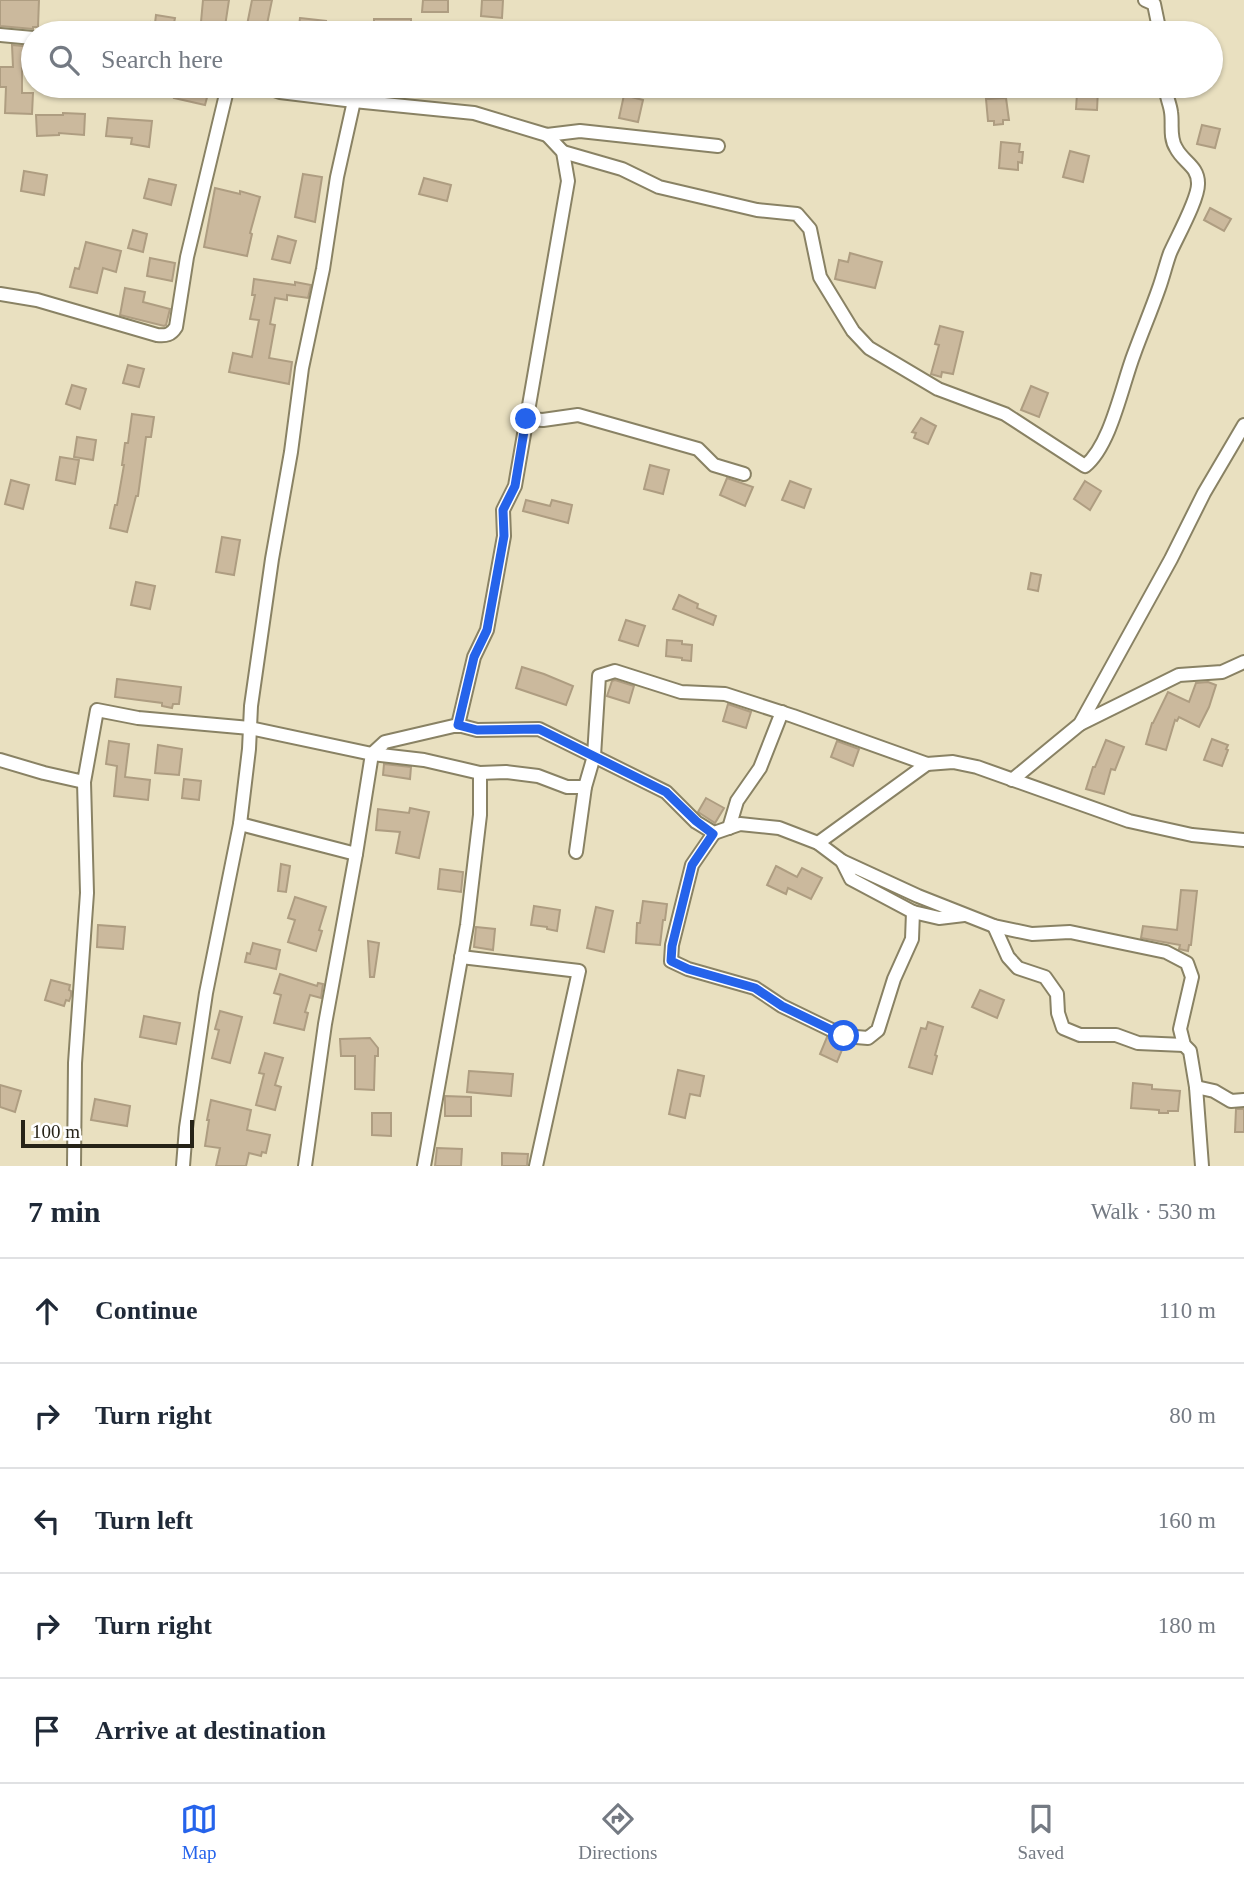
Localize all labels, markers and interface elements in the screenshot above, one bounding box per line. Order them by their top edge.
search box [21,21,1223,98]
icon: search [45,41,83,79]
text: Search here [101,45,223,74]
route end [510,403,541,434]
route start [828,1020,859,1051]
scale bar [21,1117,194,1149]
text: 100 m [32,1121,80,1142]
text: 7 min [28,1195,101,1228]
text: Walk · 530 m [1091,1199,1216,1224]
icon: ahead [28,1292,66,1330]
text: Continue [95,1296,198,1325]
text: 110 m [1159,1298,1216,1323]
icon: right [28,1397,66,1435]
text: Turn right [95,1401,212,1430]
text: 80 m [1169,1403,1216,1428]
icon: left [28,1502,66,1540]
text: Turn left [95,1506,193,1535]
text: 160 m [1158,1508,1216,1533]
icon: right [28,1607,66,1645]
text: Turn right [95,1611,212,1640]
text: 180 m [1158,1613,1216,1638]
icon: arrive [28,1712,66,1750]
text: Arrive at destination [95,1716,326,1745]
tab: Map [180,1800,218,1864]
tab: Directions [578,1800,657,1864]
tab: Saved [1017,1800,1064,1864]

